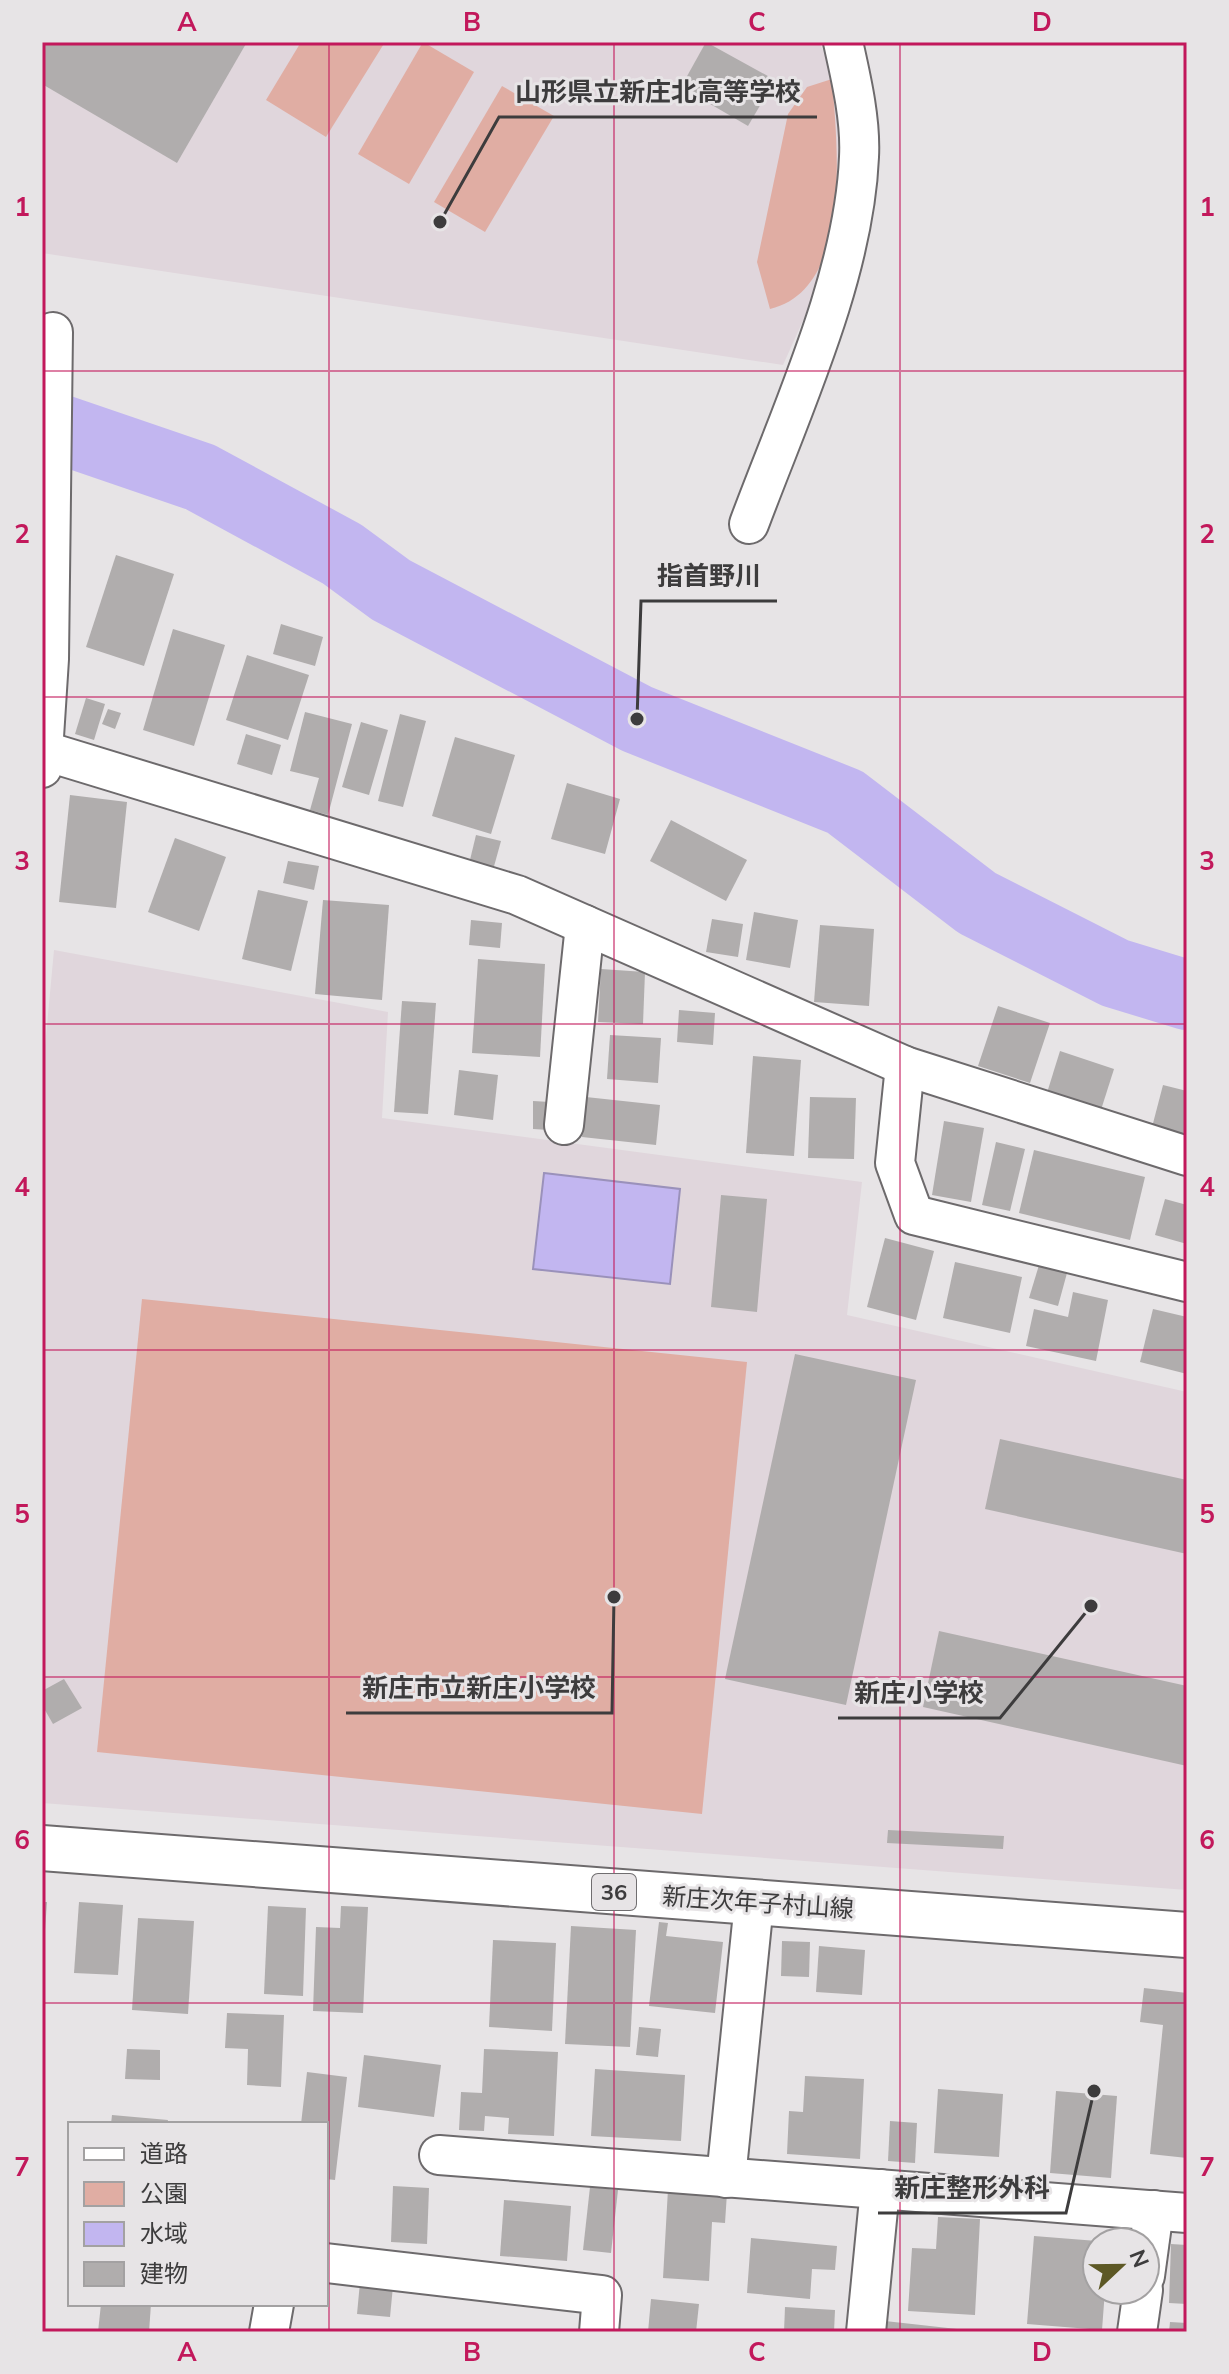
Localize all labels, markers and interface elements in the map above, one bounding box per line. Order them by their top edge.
text: A [177,5,197,38]
text: B [463,5,481,38]
text: C [748,5,766,38]
text: D [1032,5,1052,38]
callout: 山形県立新庄北高等学校 [499,67,817,117]
text: 山形県立新庄北高等学校 [515,75,801,108]
text: 1 [14,190,30,223]
text: 1 [1199,190,1215,223]
text: 2 [14,517,30,550]
text: 2 [1199,517,1215,550]
callout: 指首野川 [641,551,777,601]
text: 指首野川 [657,559,761,592]
text: 3 [14,844,30,877]
text: 3 [1199,844,1215,877]
text: 4 [14,1170,30,1203]
text: 4 [1199,1170,1215,1203]
text: 5 [14,1497,30,1530]
text: 5 [1199,1497,1215,1530]
callout: 新庄市立新庄小学校 [346,1663,612,1713]
callout: 新庄小学校 [838,1668,1000,1718]
text: 新庄市立新庄小学校 [362,1671,596,1704]
text: 新庄小学校 [854,1676,984,1709]
text: 6 [14,1823,30,1856]
text: 6 [1199,1823,1215,1856]
road number: 36 [592,1874,636,1910]
street label: 新庄次年子村山線 [661,1880,855,1924]
legend [68,2122,328,2306]
text: 道路 [140,2138,188,2168]
text: 7 [14,2150,30,2183]
text: 7 [1199,2150,1215,2183]
callout: 新庄整形外科 [878,2163,1066,2213]
text: 新庄整形外科 [894,2171,1050,2204]
text: 公園 [140,2178,188,2208]
text: 水域 [140,2218,188,2248]
north arrow [1081,2226,1161,2306]
text: N [1123,2246,1156,2271]
text: 建物 [140,2258,188,2288]
text: A [177,2335,197,2368]
text: B [463,2335,481,2368]
text: C [748,2335,766,2368]
text: D [1032,2335,1052,2368]

